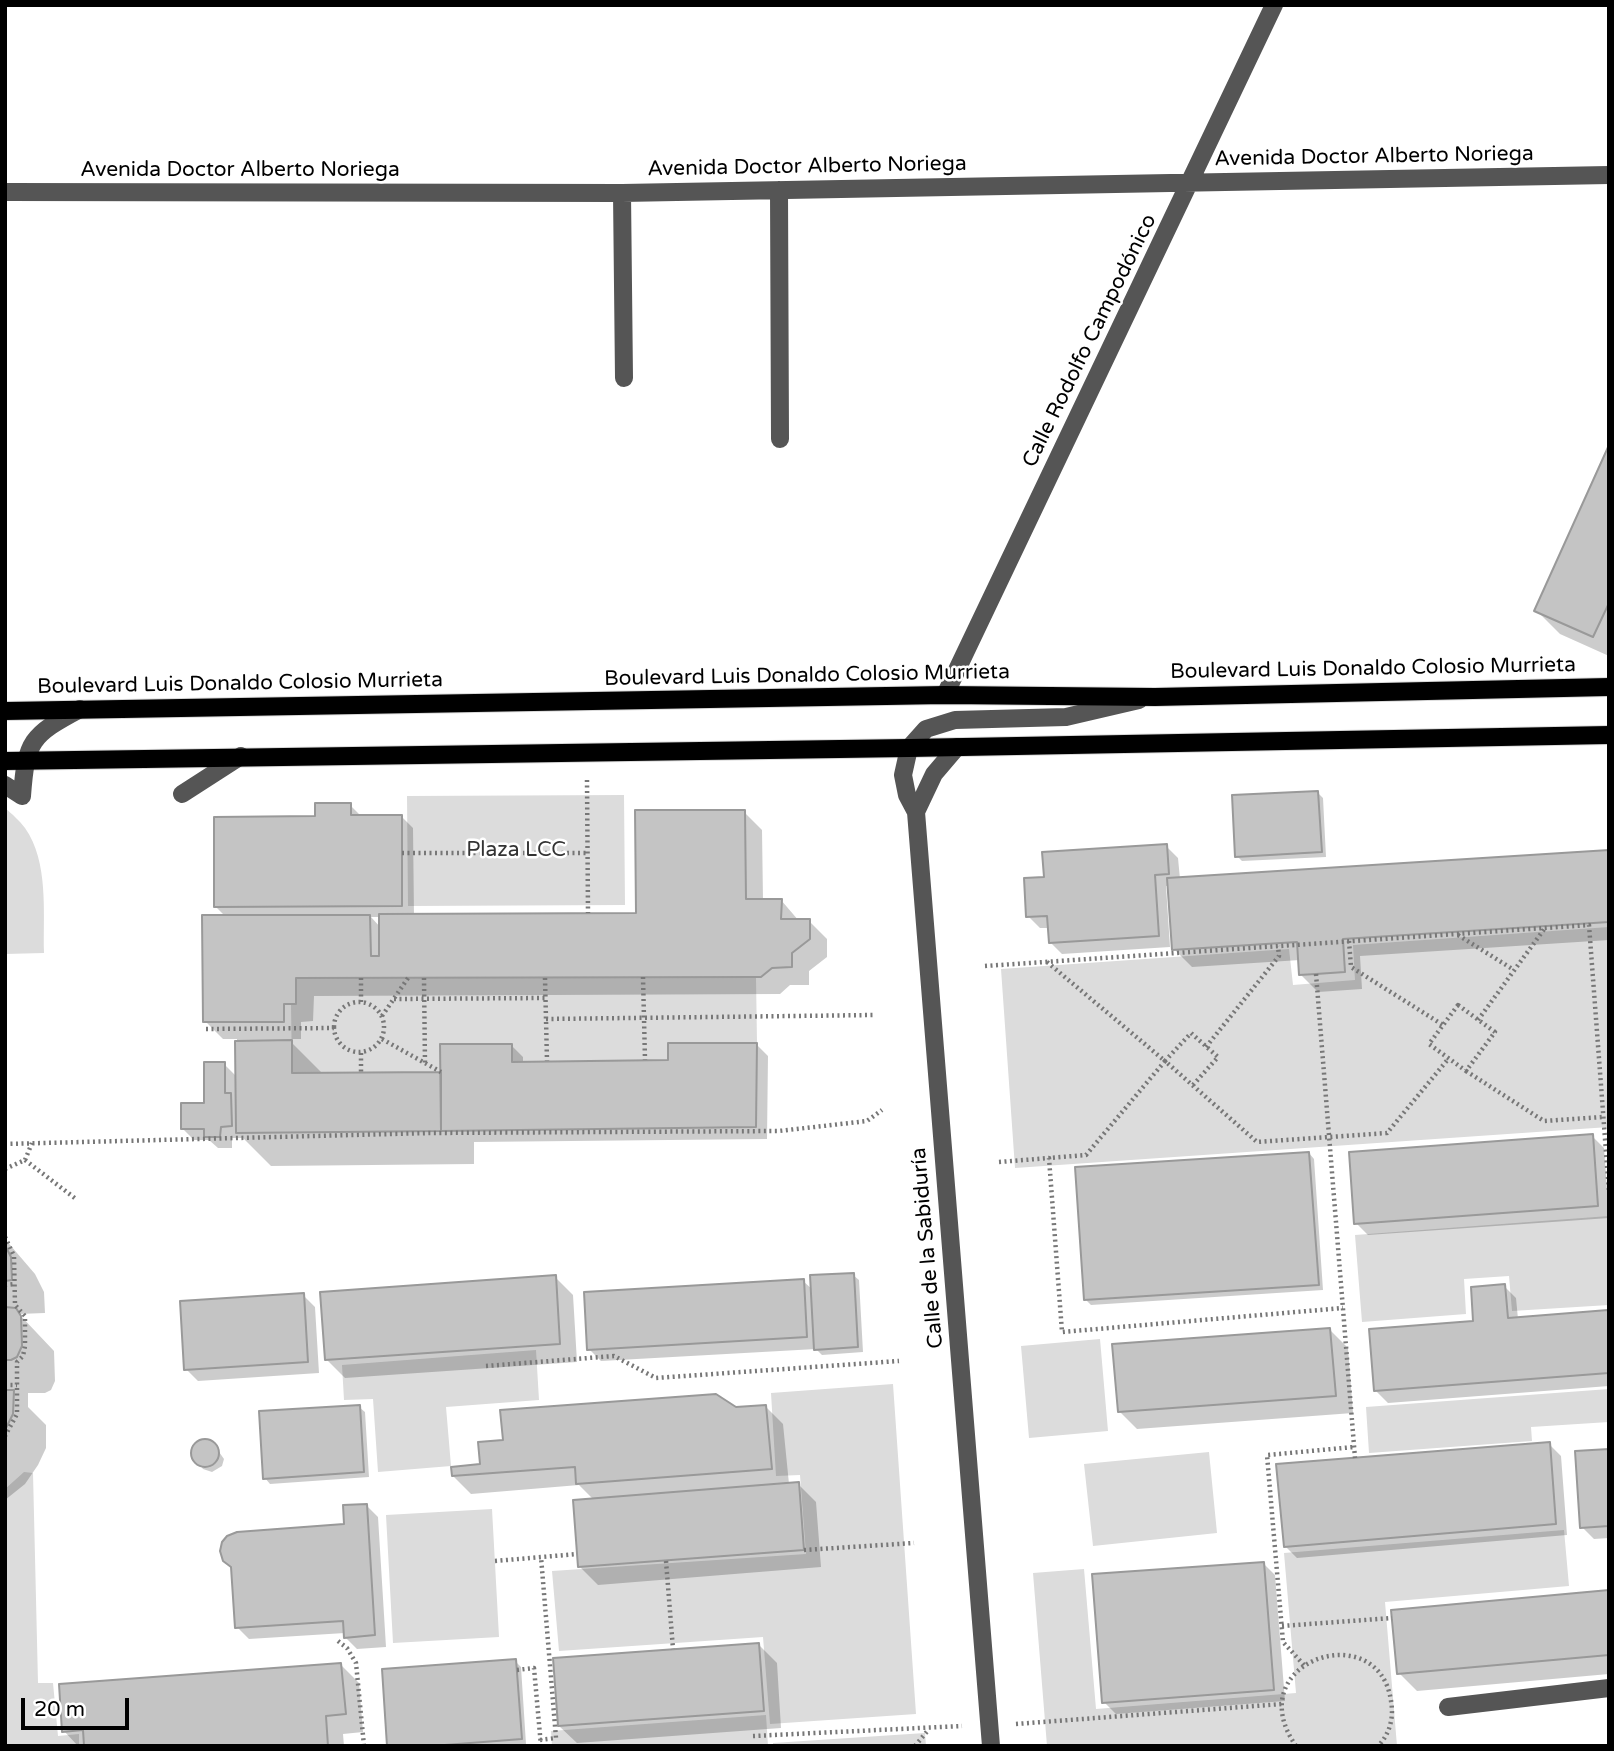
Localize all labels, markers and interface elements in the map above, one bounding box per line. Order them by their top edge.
street label: Avenida Doctor Alberto Noriega [1214,142,1534,172]
street label: Avenida Doctor Alberto Noriega [647,152,967,182]
street label: Avenida Doctor Alberto Noriega [80,157,400,183]
street label: Calle Rodolfo Campodónico [1018,210,1162,472]
street label: Boulevard Luis Donaldo Colosio Murrieta [1170,653,1576,685]
street label: Boulevard Luis Donaldo Colosio Murrieta [604,660,1010,692]
street label: Boulevard Luis Donaldo Colosio Murrieta [37,668,443,700]
park label: Plaza LCC [466,837,566,863]
street label: Calle de la Sabiduría [907,1146,949,1350]
scale bar [24,1684,133,1728]
text: 20 m [34,1697,85,1722]

